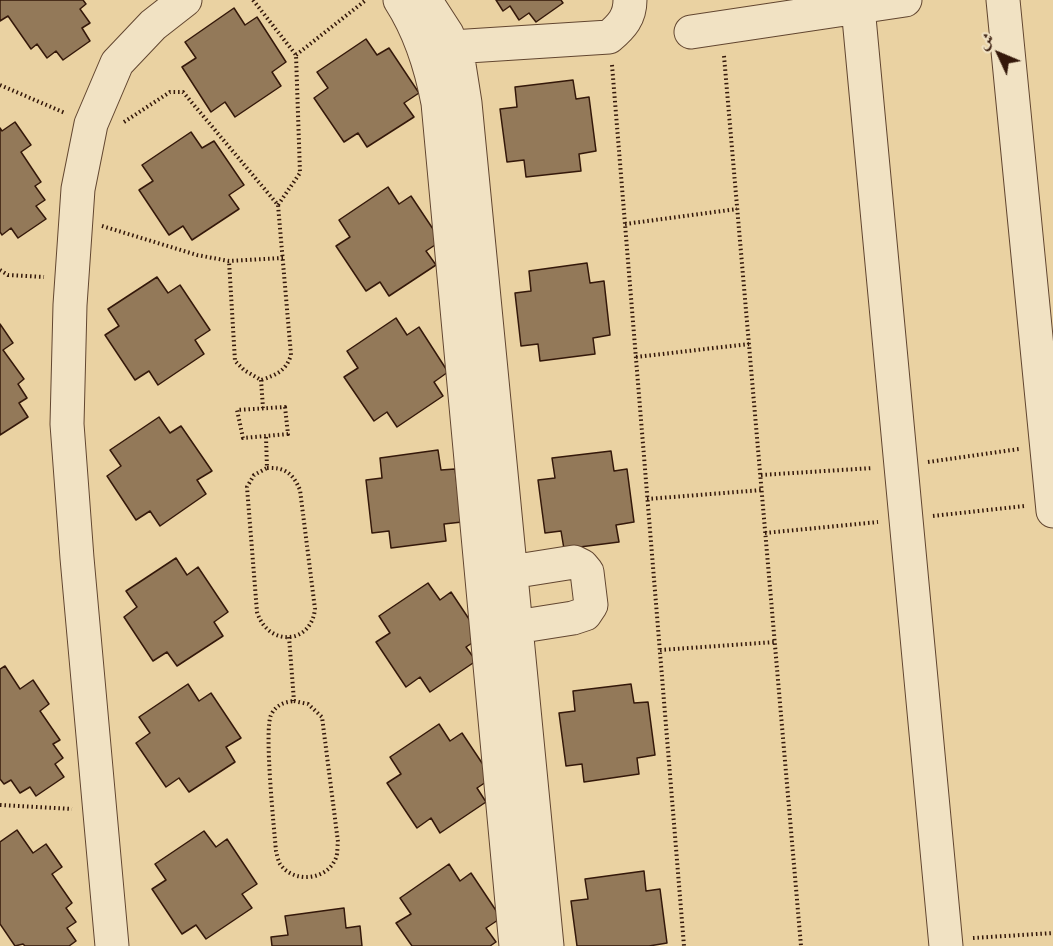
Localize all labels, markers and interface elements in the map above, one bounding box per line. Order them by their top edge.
north arrow [969,24,1029,84]
text: ش [973,28,999,55]

